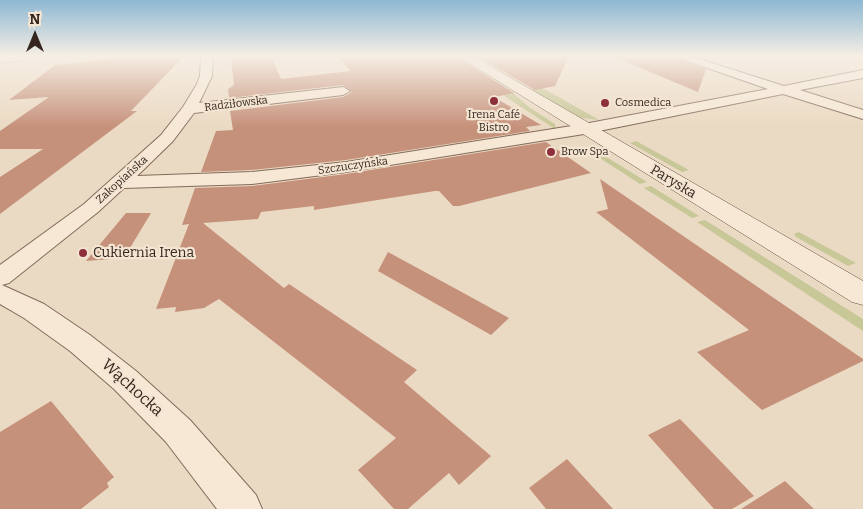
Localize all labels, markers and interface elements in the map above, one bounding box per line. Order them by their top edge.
north arrow [10,10,60,60]
text: N [30,11,40,28]
street label: Radziłowska [204,94,268,114]
marker: Irena Café Bistro [488,95,500,107]
place label: Cosmedica [615,96,671,110]
marker: Cosmedica [599,97,611,109]
place label: Irena Café Bistro [468,108,520,134]
place label: Brow Spa [561,145,608,159]
marker: Brow Spa [545,146,557,158]
street label: Zakopiańska [93,153,151,207]
street label: Szczuczyńska [317,155,389,177]
street label: Paryska [647,162,699,202]
place label: Cukiernia Irena [93,245,194,261]
marker: Cukiernia Irena [77,247,89,259]
street label: Wąchocka [97,355,167,421]

